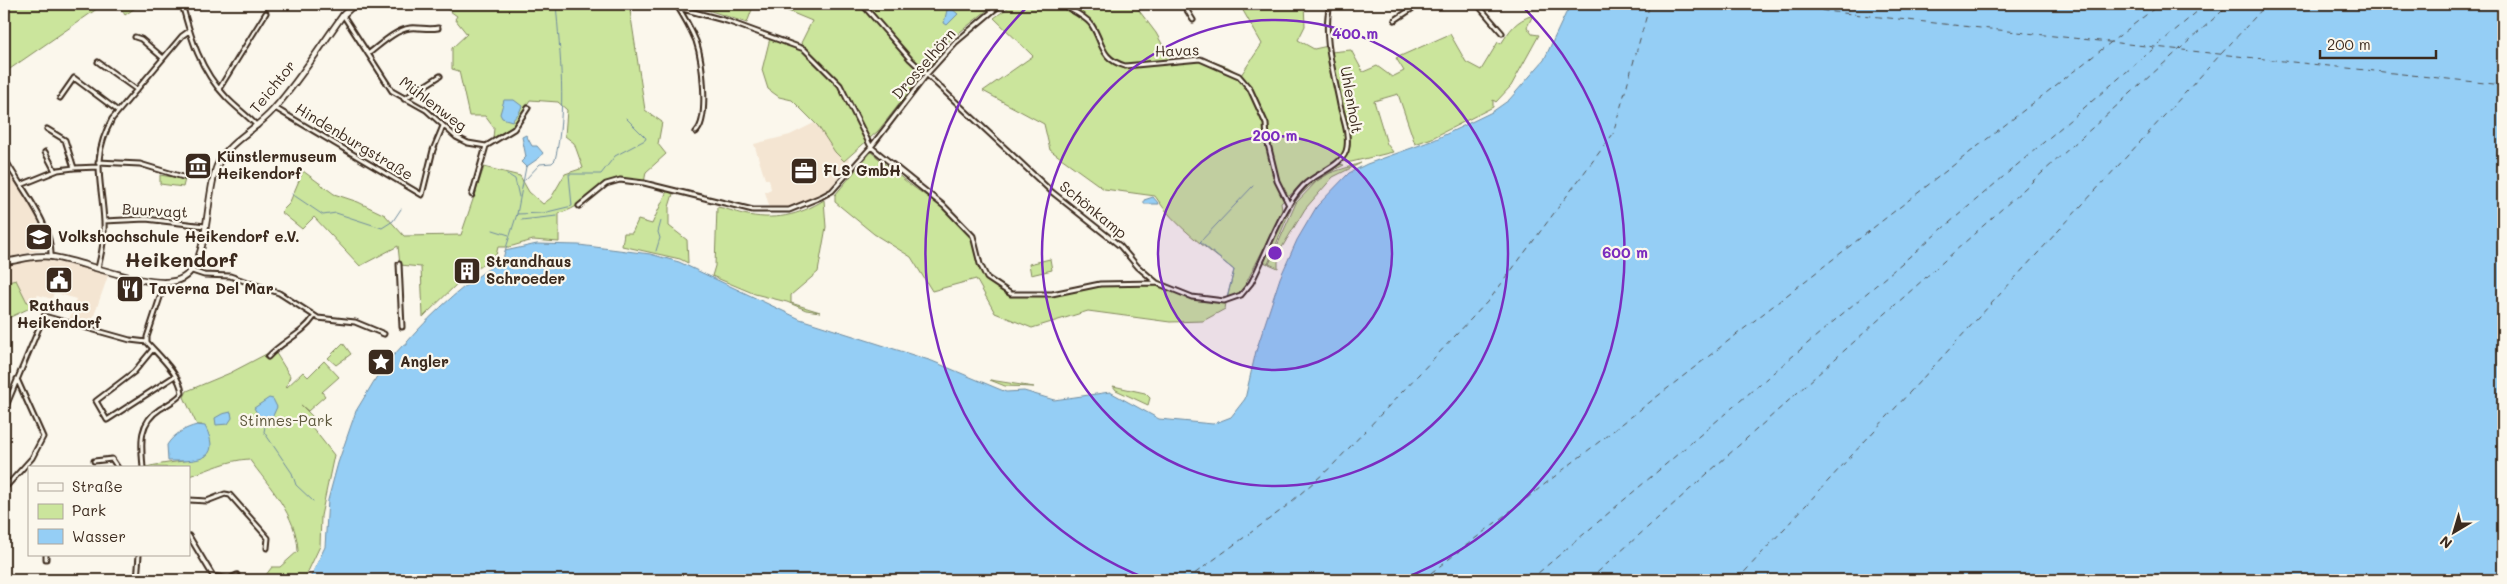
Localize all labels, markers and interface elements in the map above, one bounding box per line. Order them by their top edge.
text: 400 m [1332,23,1378,43]
street label: Drosselhörn [887,24,960,103]
scale bar [2320,28,2436,60]
text: 200 m [2327,34,2371,54]
street label: Havas [1154,39,1200,61]
street label: Teichtor [245,56,300,117]
street label: Uhlenholt [1336,65,1368,135]
street label: Mühlenweg [396,71,472,135]
street label: Hindenburgstraße [292,98,417,184]
text: 200 m [1253,125,1298,145]
place label: Künstlermuseum Heikendorf [217,146,337,183]
museum icon: Künstlermuseum Heikendorf [183,151,213,181]
office icon: FLS GmbH [789,156,819,186]
place label: FLS GmbH [823,160,901,180]
street label: Schönkamp [1056,176,1132,243]
street label: Buurvagt [122,198,188,222]
school or university icon: Volkshochschule Heikendorf e.V. [24,222,54,252]
place label: Volkshochschule Heikendorf e.V. [58,226,300,246]
text: 600 m [1602,242,1648,262]
centre of rings [1266,244,1284,262]
district label: Heikendorf [125,246,238,272]
place label: Strandhaus Schroeder [486,251,571,288]
building icon: Strandhaus Schroeder [452,256,482,286]
public building icon: Rathaus Heikendorf [44,265,74,295]
restaurant icon: Taverna Del Mar [115,274,145,304]
place label: Taverna Del Mar [149,278,274,298]
place label: Rathaus Heikendorf [17,295,102,332]
place icon: Angler [366,347,396,377]
place label: Angler [400,351,449,371]
park label: Stinnes-Park [239,410,333,430]
legend [28,466,190,556]
text: Straße [72,476,123,496]
text: Park [72,500,106,520]
north arrow [2430,506,2480,556]
text: Wasser [72,526,126,546]
text: N [2436,532,2456,553]

